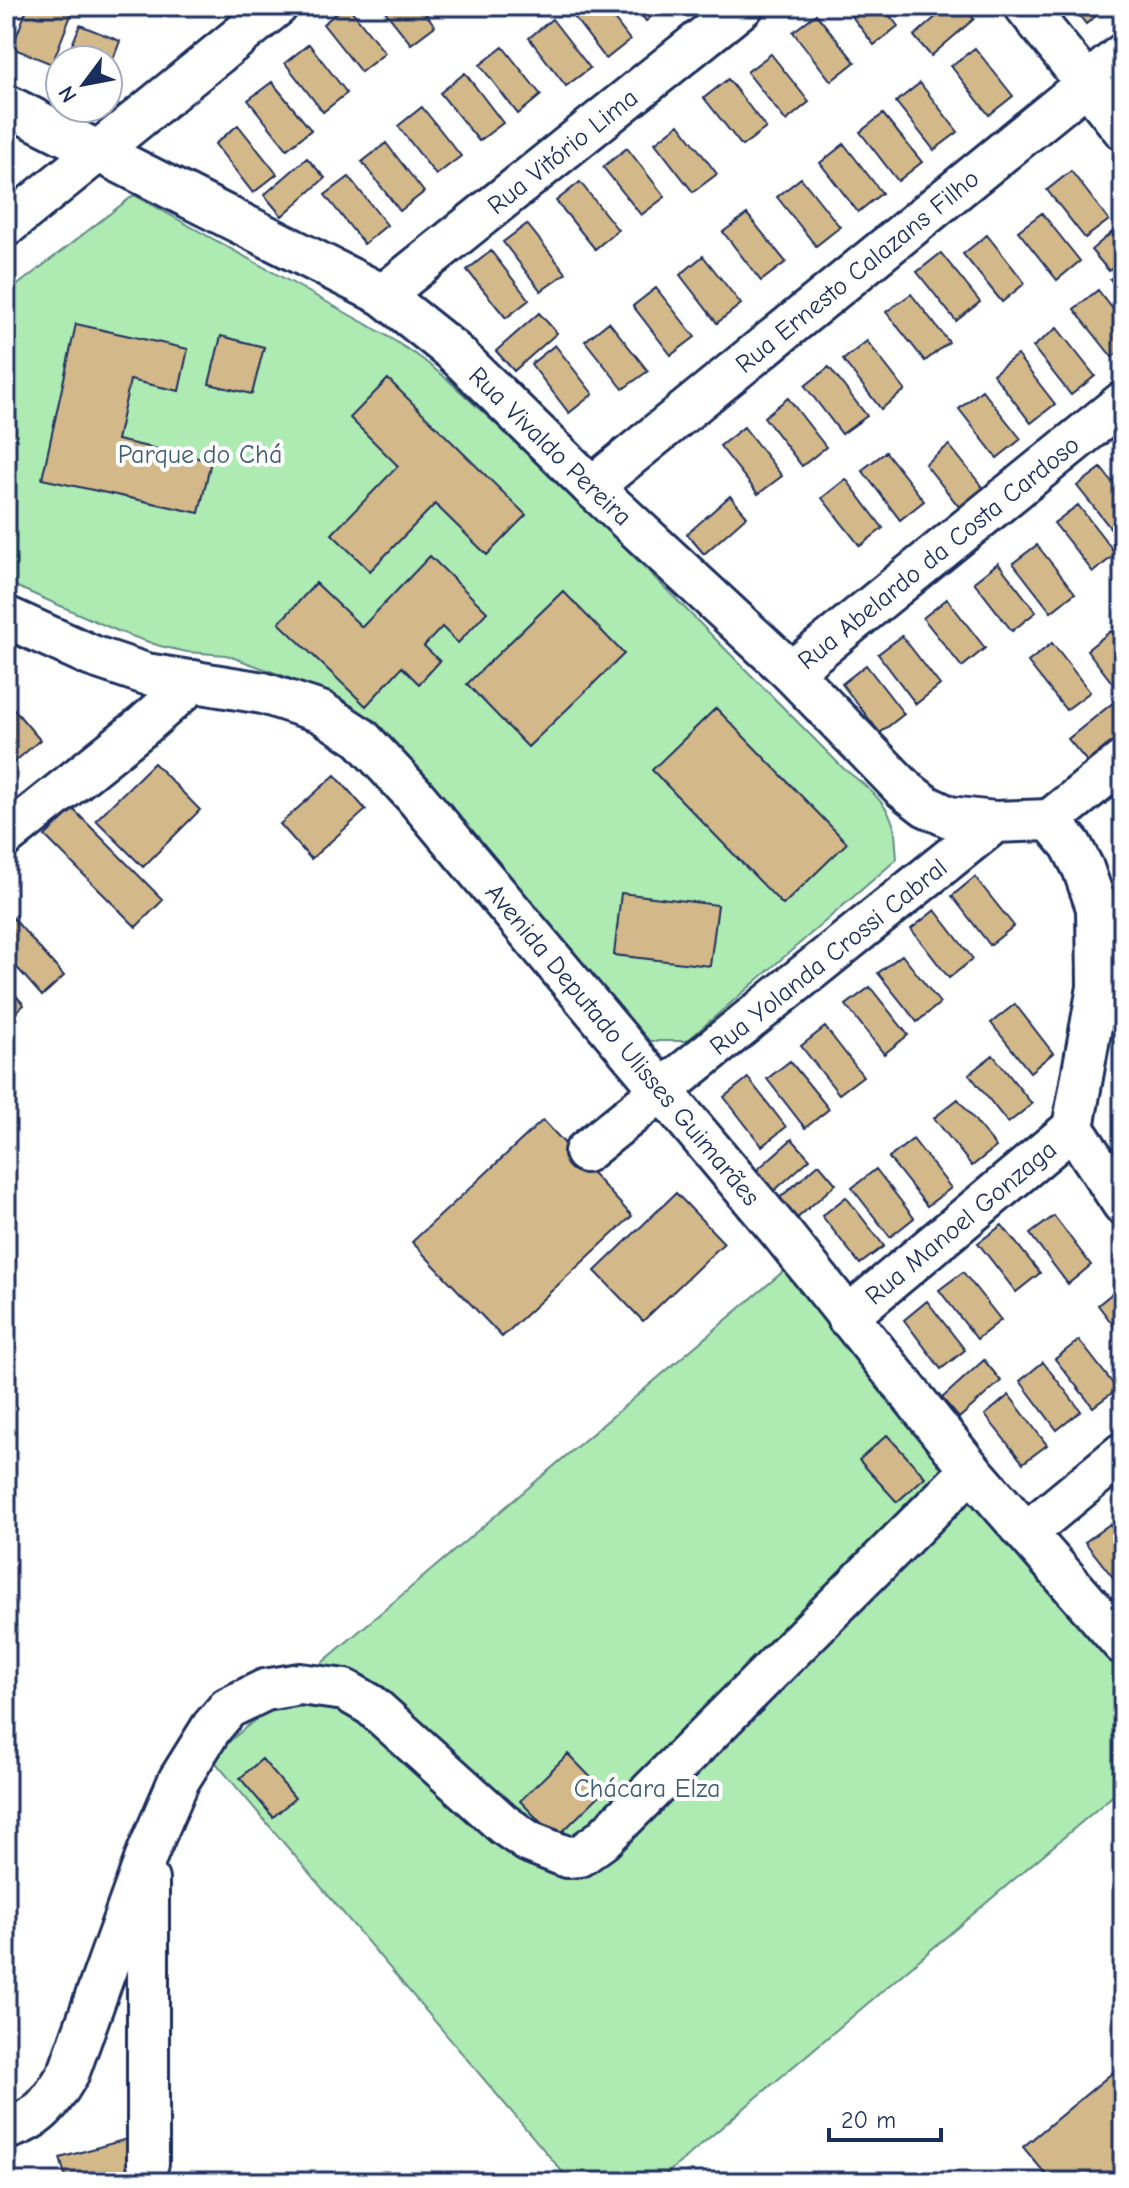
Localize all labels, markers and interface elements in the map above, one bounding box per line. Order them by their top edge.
north arrow [44,44,124,124]
text: N [53,81,83,107]
street label: Rua Vitório Lima [482,83,644,221]
street label: Rua Ernesto Calazans Filho [730,164,985,380]
street label: Rua Vivaldo Pereira [462,361,638,532]
street label: Rua Abelardo da Costa Cardoso [792,430,1086,676]
park label: Parque do Chá [118,440,282,470]
street label: Rua Yolanda Crossi Cabral [704,853,953,1062]
street label: Avenida Deputado Ulisses Guimarães [479,878,766,1212]
street label: Rua Manoel Gonzaga [860,1134,1063,1311]
park label: Chácara Elza [574,1774,720,1804]
scale bar [829,2092,941,2142]
text: 20 m [841,2106,896,2134]

